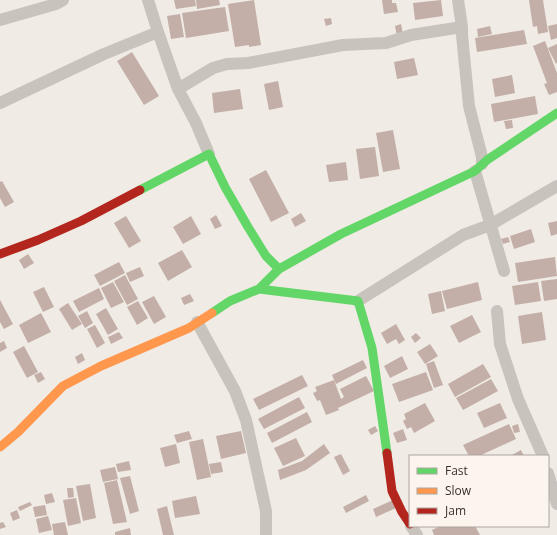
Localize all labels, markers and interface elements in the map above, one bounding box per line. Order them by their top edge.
legend [409,455,549,527]
text: Fast [445,462,468,479]
text: Slow [445,482,472,499]
text: Jam [444,502,466,519]

